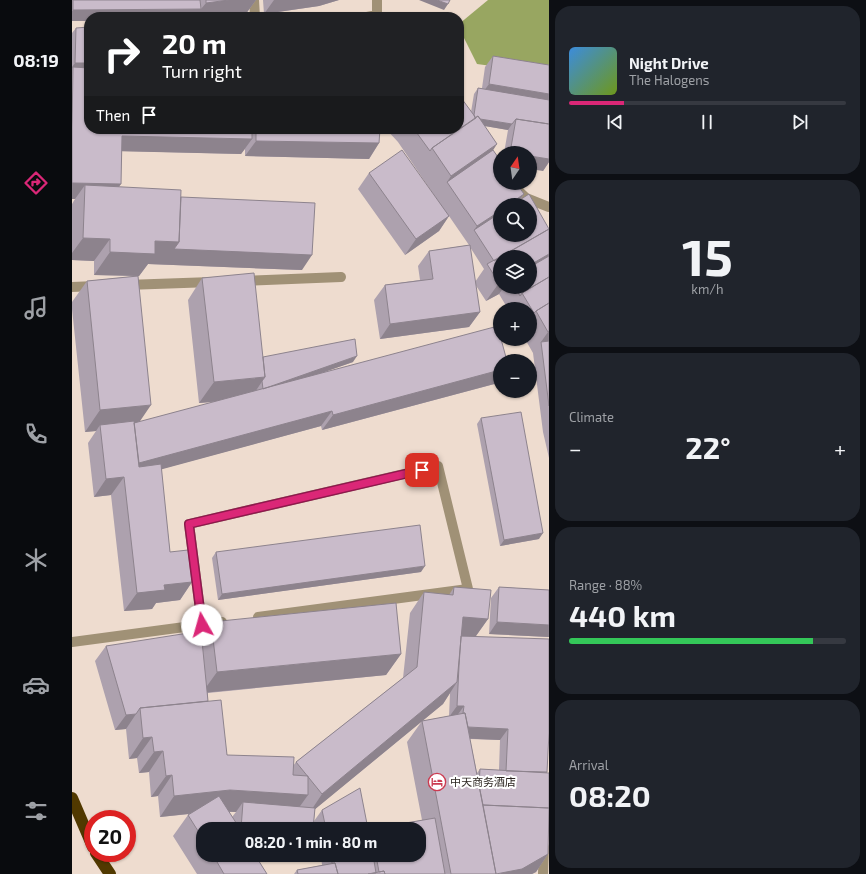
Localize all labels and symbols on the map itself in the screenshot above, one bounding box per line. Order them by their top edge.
north arrow [493,146,537,190]
pin [405,453,439,487]
position arrow [181,604,223,646]
hotel icon: 中天商务酒店 [427,772,447,792]
place label: 中天商务酒店 [450,775,516,788]
speed limit sign: 20 [84,810,136,862]

